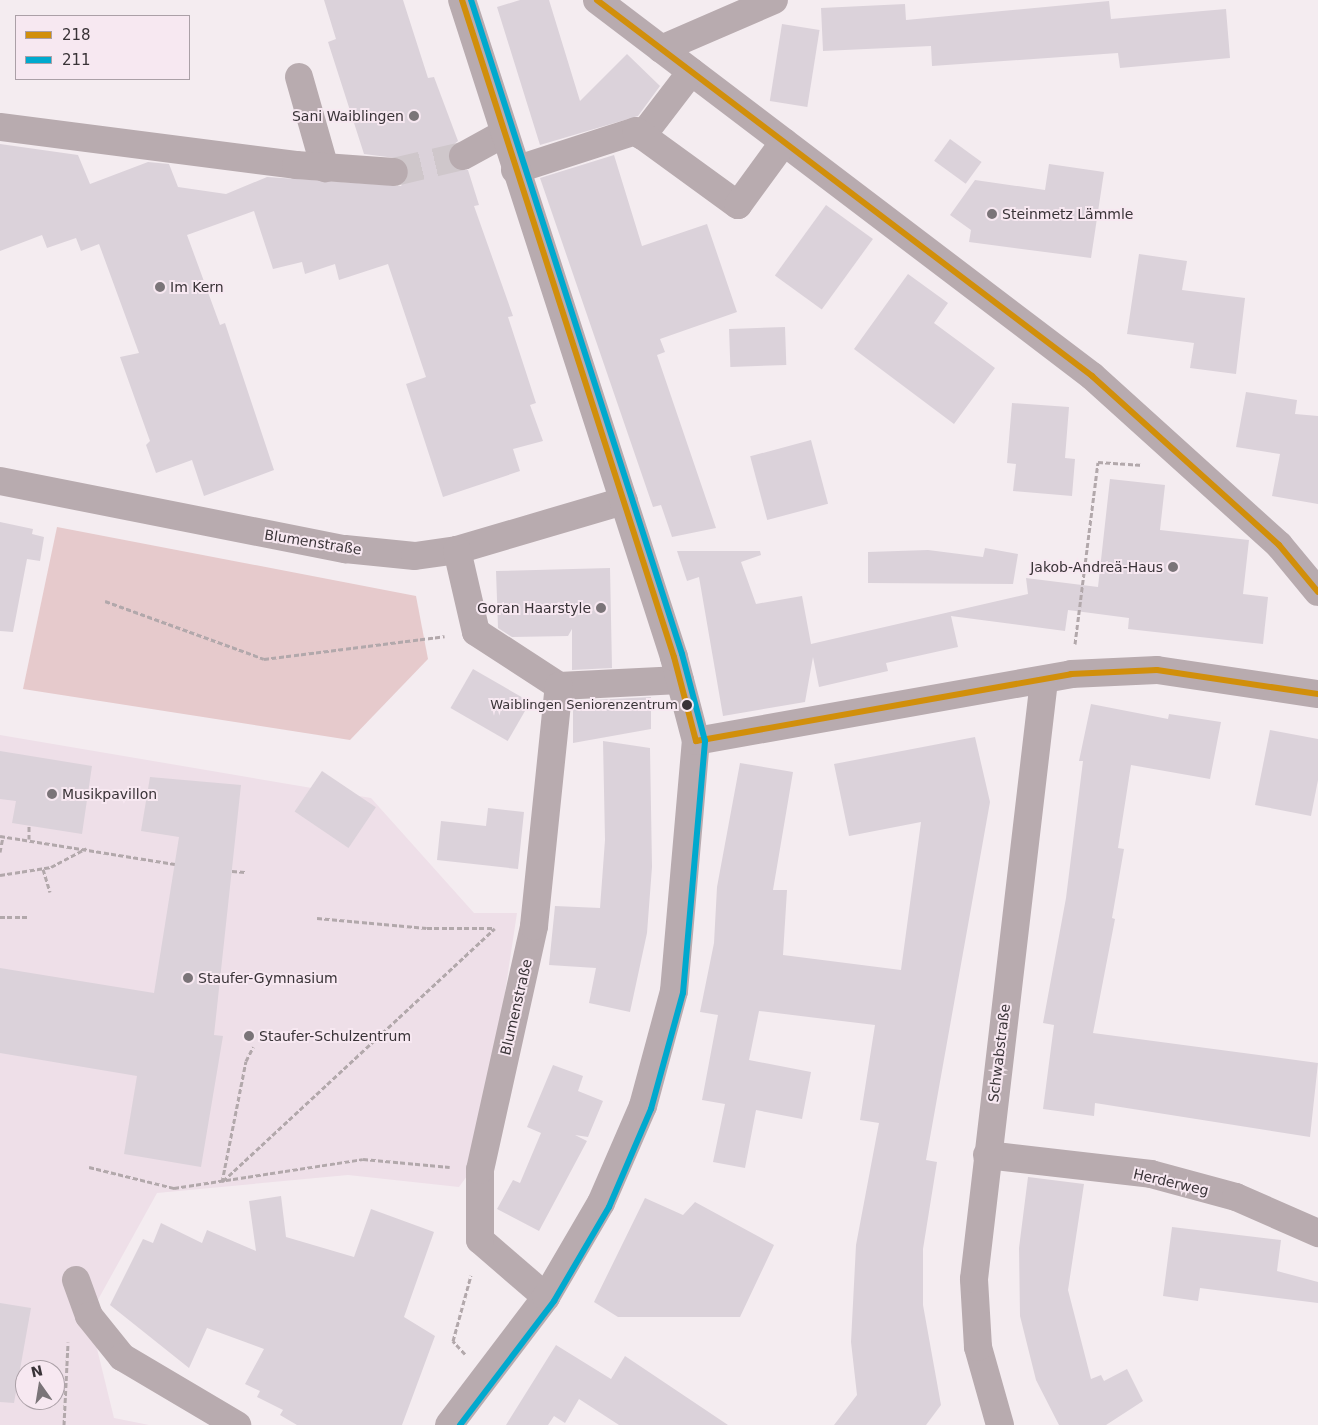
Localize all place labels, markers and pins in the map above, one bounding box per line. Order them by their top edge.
place label: Sani Waiblingen [292,108,404,124]
marker: Sani Waiblingen [408,110,420,122]
place label: Steinmetz Lämmle [1002,206,1133,222]
marker: Steinmetz Lämmle [986,208,998,220]
place label: Im Kern [170,279,224,295]
marker: Im Kern [154,281,166,293]
place label: Jakob-Andreä-Haus [1030,559,1163,575]
marker: Jakob-Andreä-Haus [1167,561,1179,573]
place label: Goran Haarstyle [477,600,591,616]
marker: Goran Haarstyle [595,602,607,614]
place label: Waiblingen Seniorenzentrum [490,697,678,713]
marker: Waiblingen Seniorenzentrum [682,700,692,710]
place label: Musikpavillon [62,786,157,802]
marker: Musikpavillon [46,788,58,800]
place label: Staufer-Gymnasium [198,970,338,986]
marker: Staufer-Gymnasium [182,972,194,984]
place label: Staufer-Schulzentrum [259,1028,411,1044]
marker: Staufer-Schulzentrum [243,1030,255,1042]

